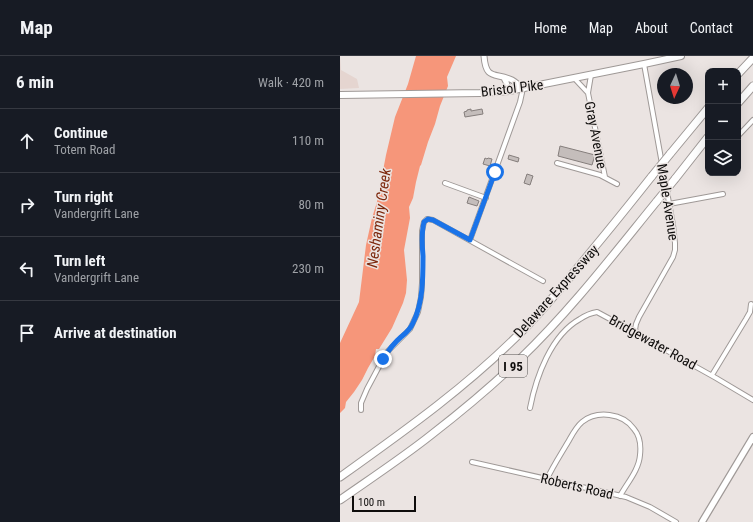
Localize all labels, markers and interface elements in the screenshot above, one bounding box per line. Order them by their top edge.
text: Map [20,16,53,39]
text: Home [534,20,567,36]
text: Map [589,20,613,36]
text: About [635,20,668,36]
text: Contact [690,20,733,36]
north arrow [657,68,693,104]
map controls [705,68,741,176]
button: + [705,68,741,104]
text: 6 min [16,72,54,92]
text: Walk · 420 m [258,75,324,90]
street label: Bristol Pike [480,76,545,100]
street label: Gray Avenue [582,100,610,170]
button: − [705,104,741,140]
text: Continue [54,124,108,142]
icon: ahead [16,130,38,152]
text: 110 m [292,133,324,148]
button: layers [705,140,741,176]
text: Totem Road [54,142,115,157]
street label: Maple Avenue [654,162,682,242]
route start [486,163,504,181]
water label: Neshaminy Creek [363,167,395,269]
text: Turn right [54,188,113,206]
icon: right [16,194,38,216]
text: 80 m [298,197,324,212]
text: Vandergrift Lane [54,206,139,221]
street label: Delaware Expressway [510,241,602,341]
text: Turn left [54,252,105,270]
icon: left [16,258,38,280]
text: 230 m [292,261,324,276]
text: Vandergrift Lane [54,270,139,285]
street label: Bridgewater Road [606,311,700,373]
icon: arrive [16,322,38,344]
text: Arrive at destination [54,324,177,342]
route end [374,350,392,368]
road number: I 95 [499,355,527,377]
street label: Roberts Road [539,470,615,502]
scale bar [352,494,416,513]
text: 100 m [358,496,385,509]

